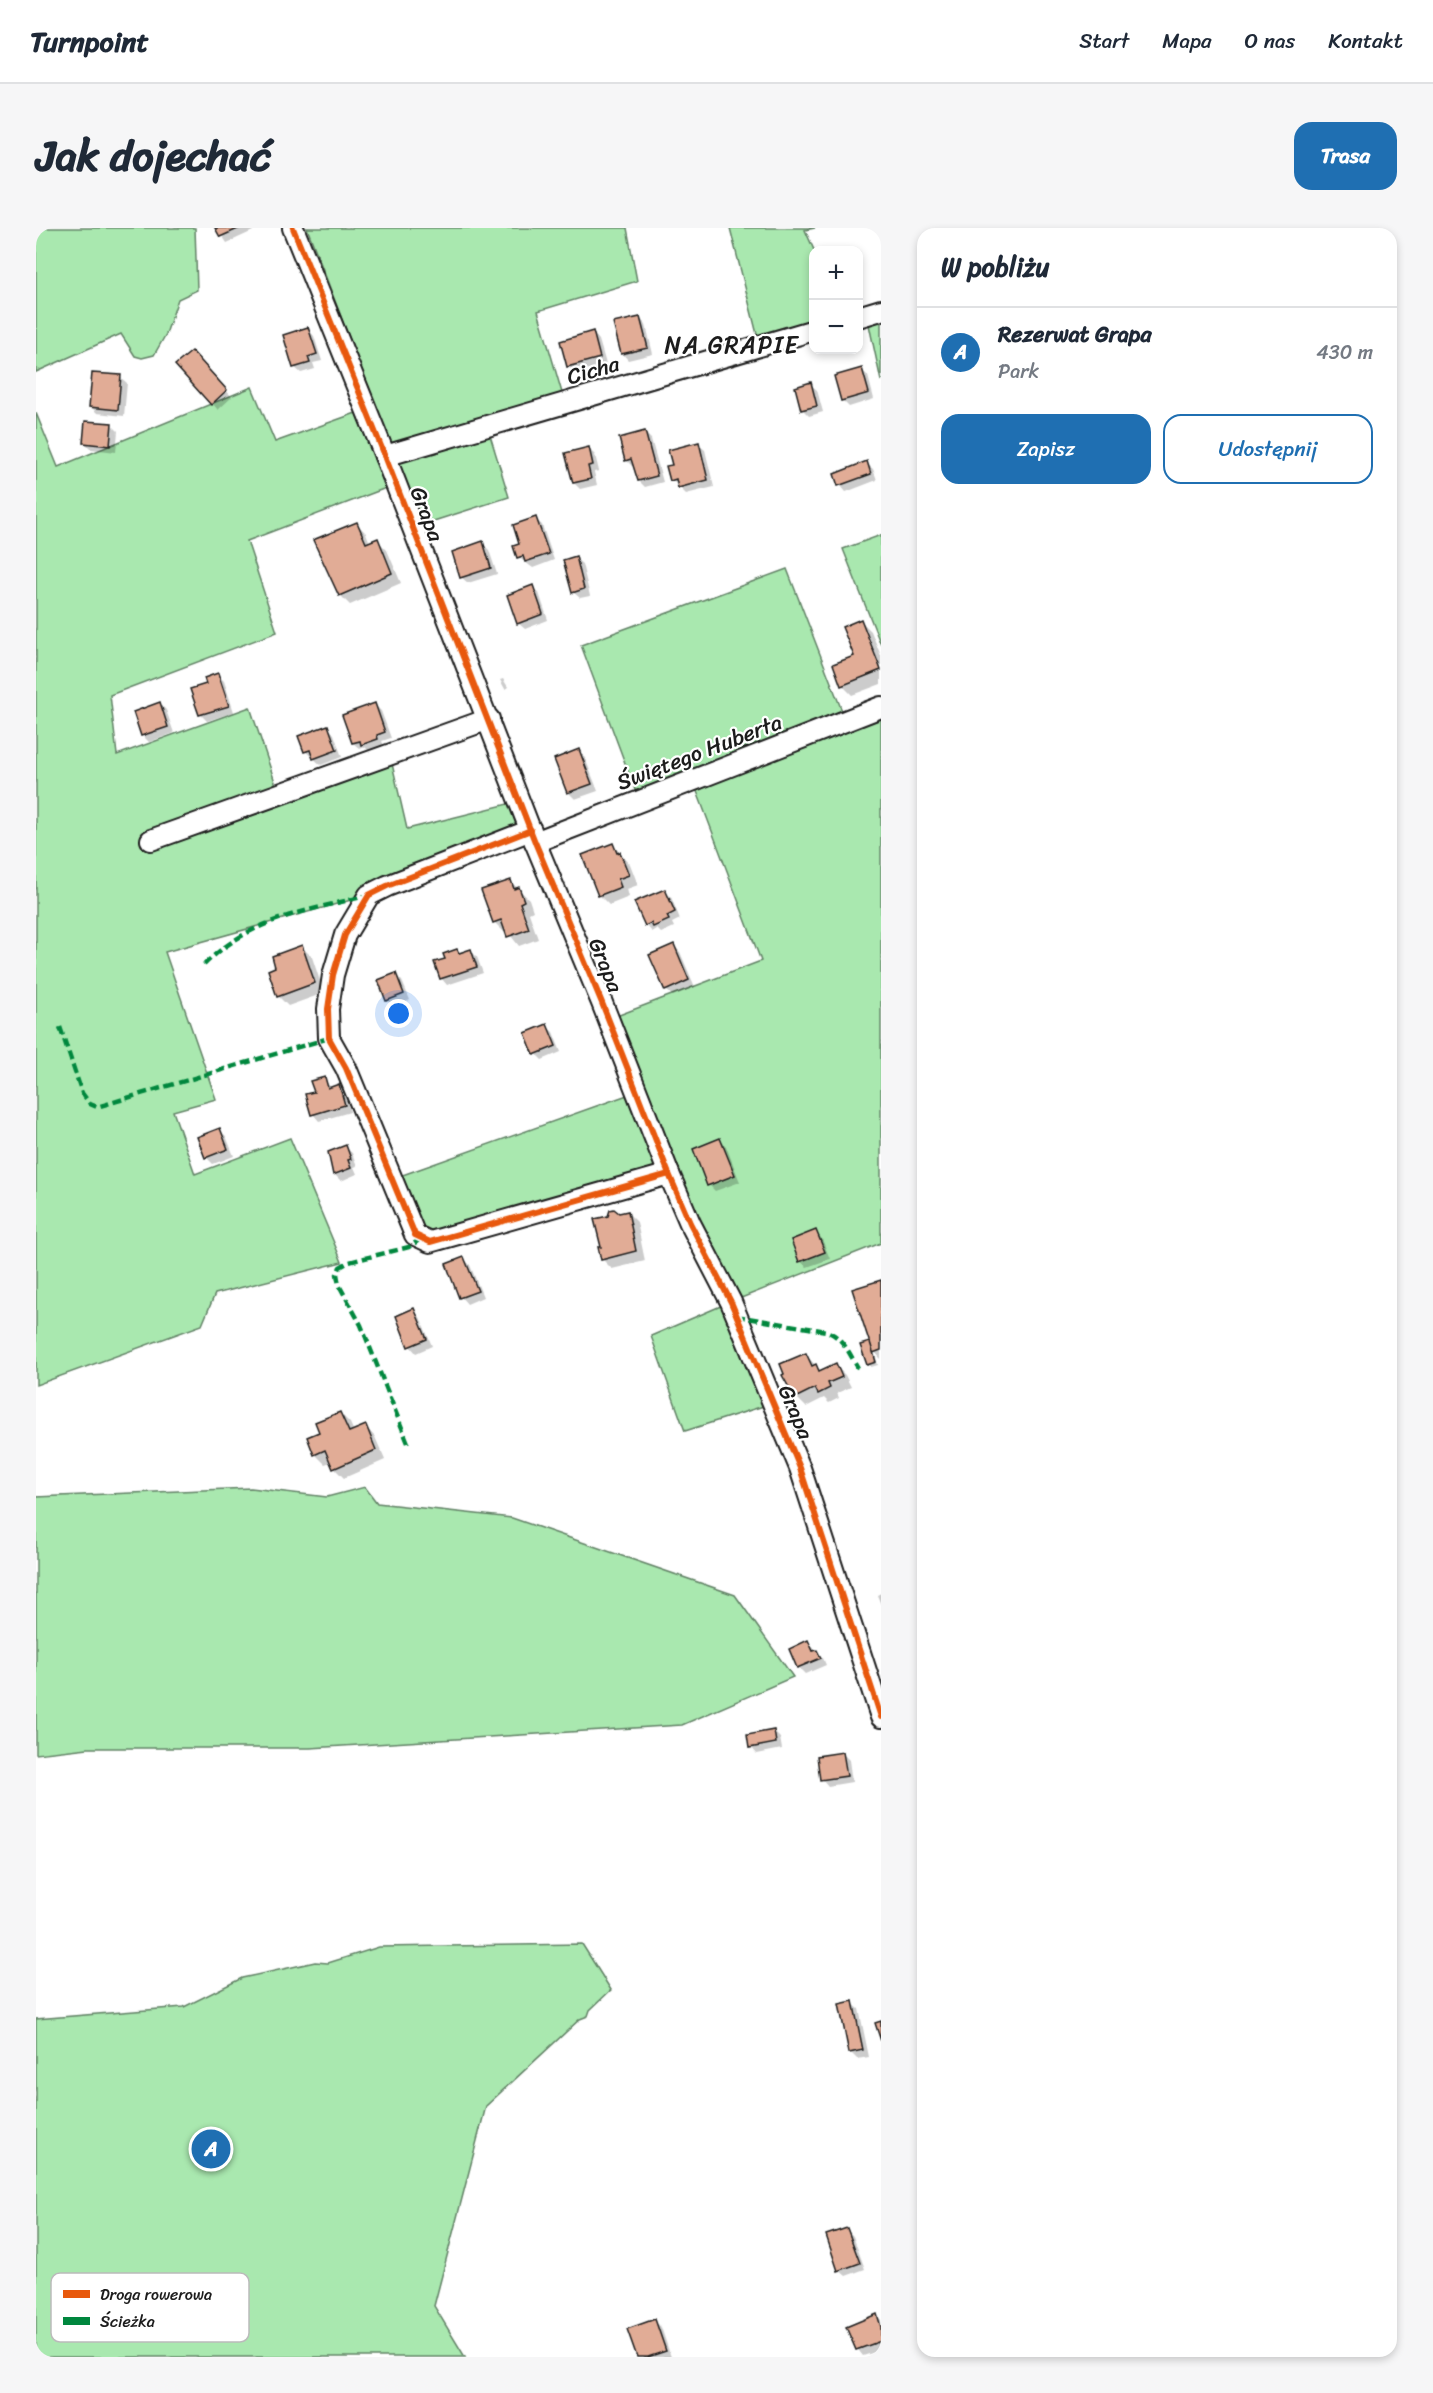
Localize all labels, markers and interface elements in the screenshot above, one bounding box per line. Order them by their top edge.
text: Turnpoint [30,17,149,66]
text: Start [1079,22,1129,60]
text: Mapa [1162,22,1212,60]
text: O nas [1245,22,1295,60]
text: Kontakt [1328,22,1403,60]
text: Jak dojechać [36,119,271,193]
button: Trasa [1294,122,1397,190]
text: W pobliżu [941,244,1050,290]
map controls [809,246,863,354]
button: + [809,246,863,300]
button: − [809,300,863,354]
text: Rezerwat Grapa [998,315,1151,354]
district label: NA GRAPIE [665,324,800,366]
text: A [954,335,967,370]
text: 430 m [1316,335,1373,370]
street label: Cicha [562,344,625,396]
text: Park [998,354,1039,389]
button: Zapisz [941,414,1151,484]
button: Udostępnij [1163,414,1373,484]
street label: Grapa [399,481,456,548]
street label: Świętego Huberta [610,702,788,802]
street label: Grapa [577,932,635,999]
your location [384,999,413,1028]
street label: Grapa [767,1378,825,1446]
pin: A [192,2126,231,2172]
legend [51,2273,249,2342]
text: Droga rowerowa [100,2280,212,2309]
text: Ścieżka [100,2307,155,2336]

